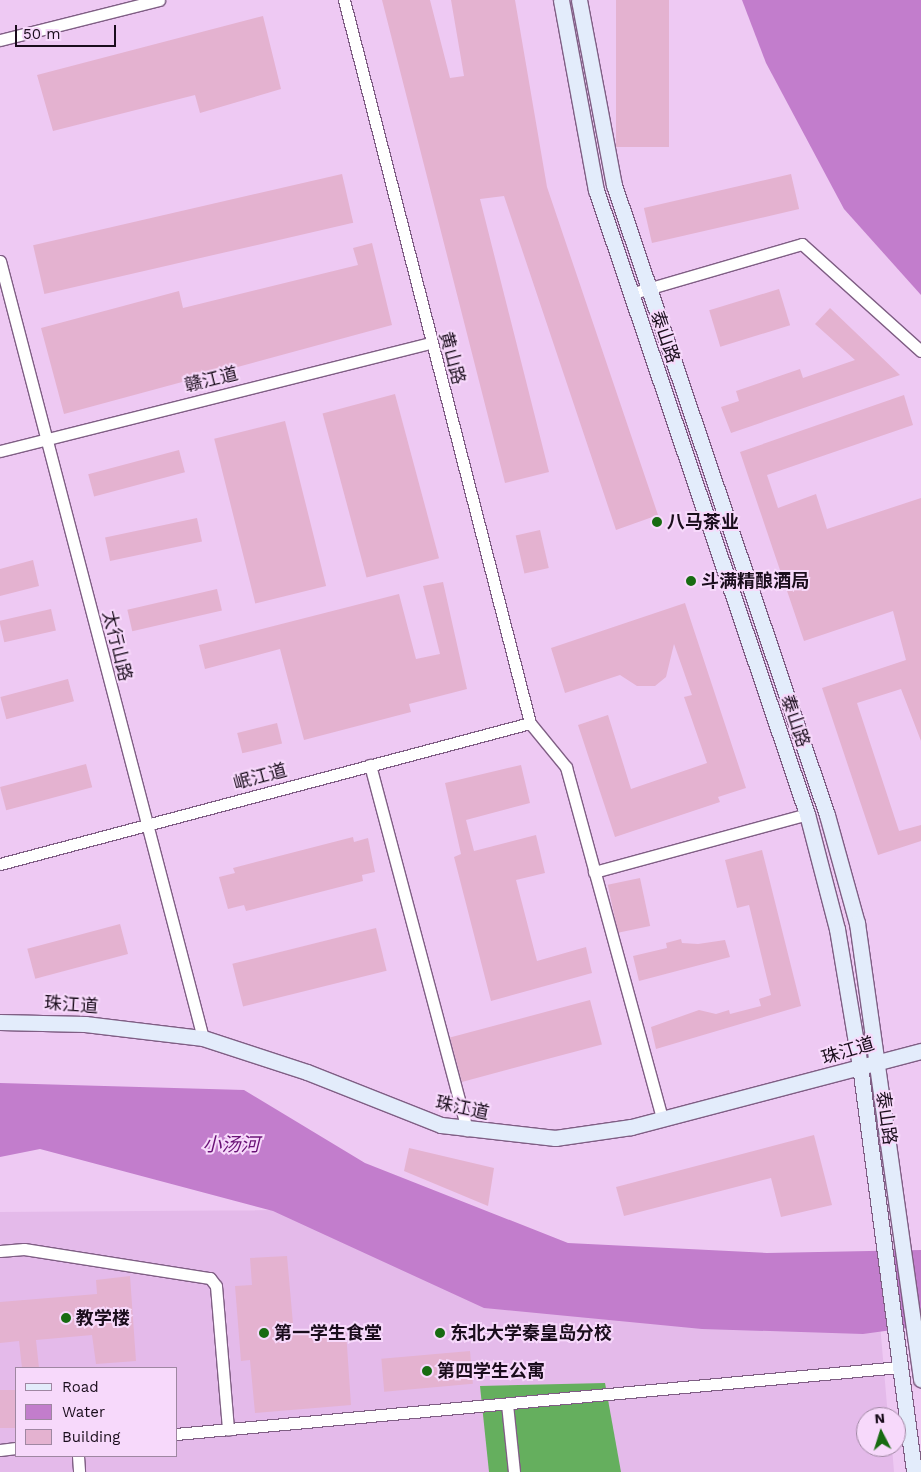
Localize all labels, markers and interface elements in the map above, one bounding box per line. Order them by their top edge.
scale bar [18,15,119,47]
text: 50 m [23,25,60,43]
street label: 泰山路 [646,308,684,366]
street label: 黄山路 [435,329,469,387]
street label: 赣江道 [182,363,240,397]
place label: 八马茶业 [667,511,739,533]
marker: 八马茶业 [651,516,663,528]
place label: 斗满精酿酒局 [701,570,809,592]
marker: 斗满精酿酒局 [685,575,697,587]
street label: 太行山路 [98,608,136,684]
street label: 泰山路 [776,692,814,750]
street label: 岷江道 [231,760,289,794]
street label: 珠江道 [43,992,99,1018]
street label: 珠江道 [819,1033,877,1069]
street label: 泰山路 [872,1090,900,1146]
street label: 珠江道 [433,1092,491,1124]
water label: 小汤河 [203,1134,259,1156]
place label: 教学楼 [76,1307,130,1329]
marker: 教学楼 [60,1312,72,1324]
place label: 第一学生食堂 [274,1322,382,1344]
place label: 东北大学秦皇岛分校 [450,1322,612,1344]
marker: 第一学生食堂 [258,1327,270,1339]
marker: 东北大学秦皇岛分校 [434,1327,446,1339]
place label: 第四学生公寓 [437,1360,545,1382]
marker: 第四学生公寓 [421,1365,433,1377]
legend [15,1367,178,1457]
text: Road [62,1378,99,1396]
text: Water [62,1403,105,1421]
north arrow [856,1407,906,1457]
text: N [874,1410,886,1426]
text: Building [62,1428,120,1446]

